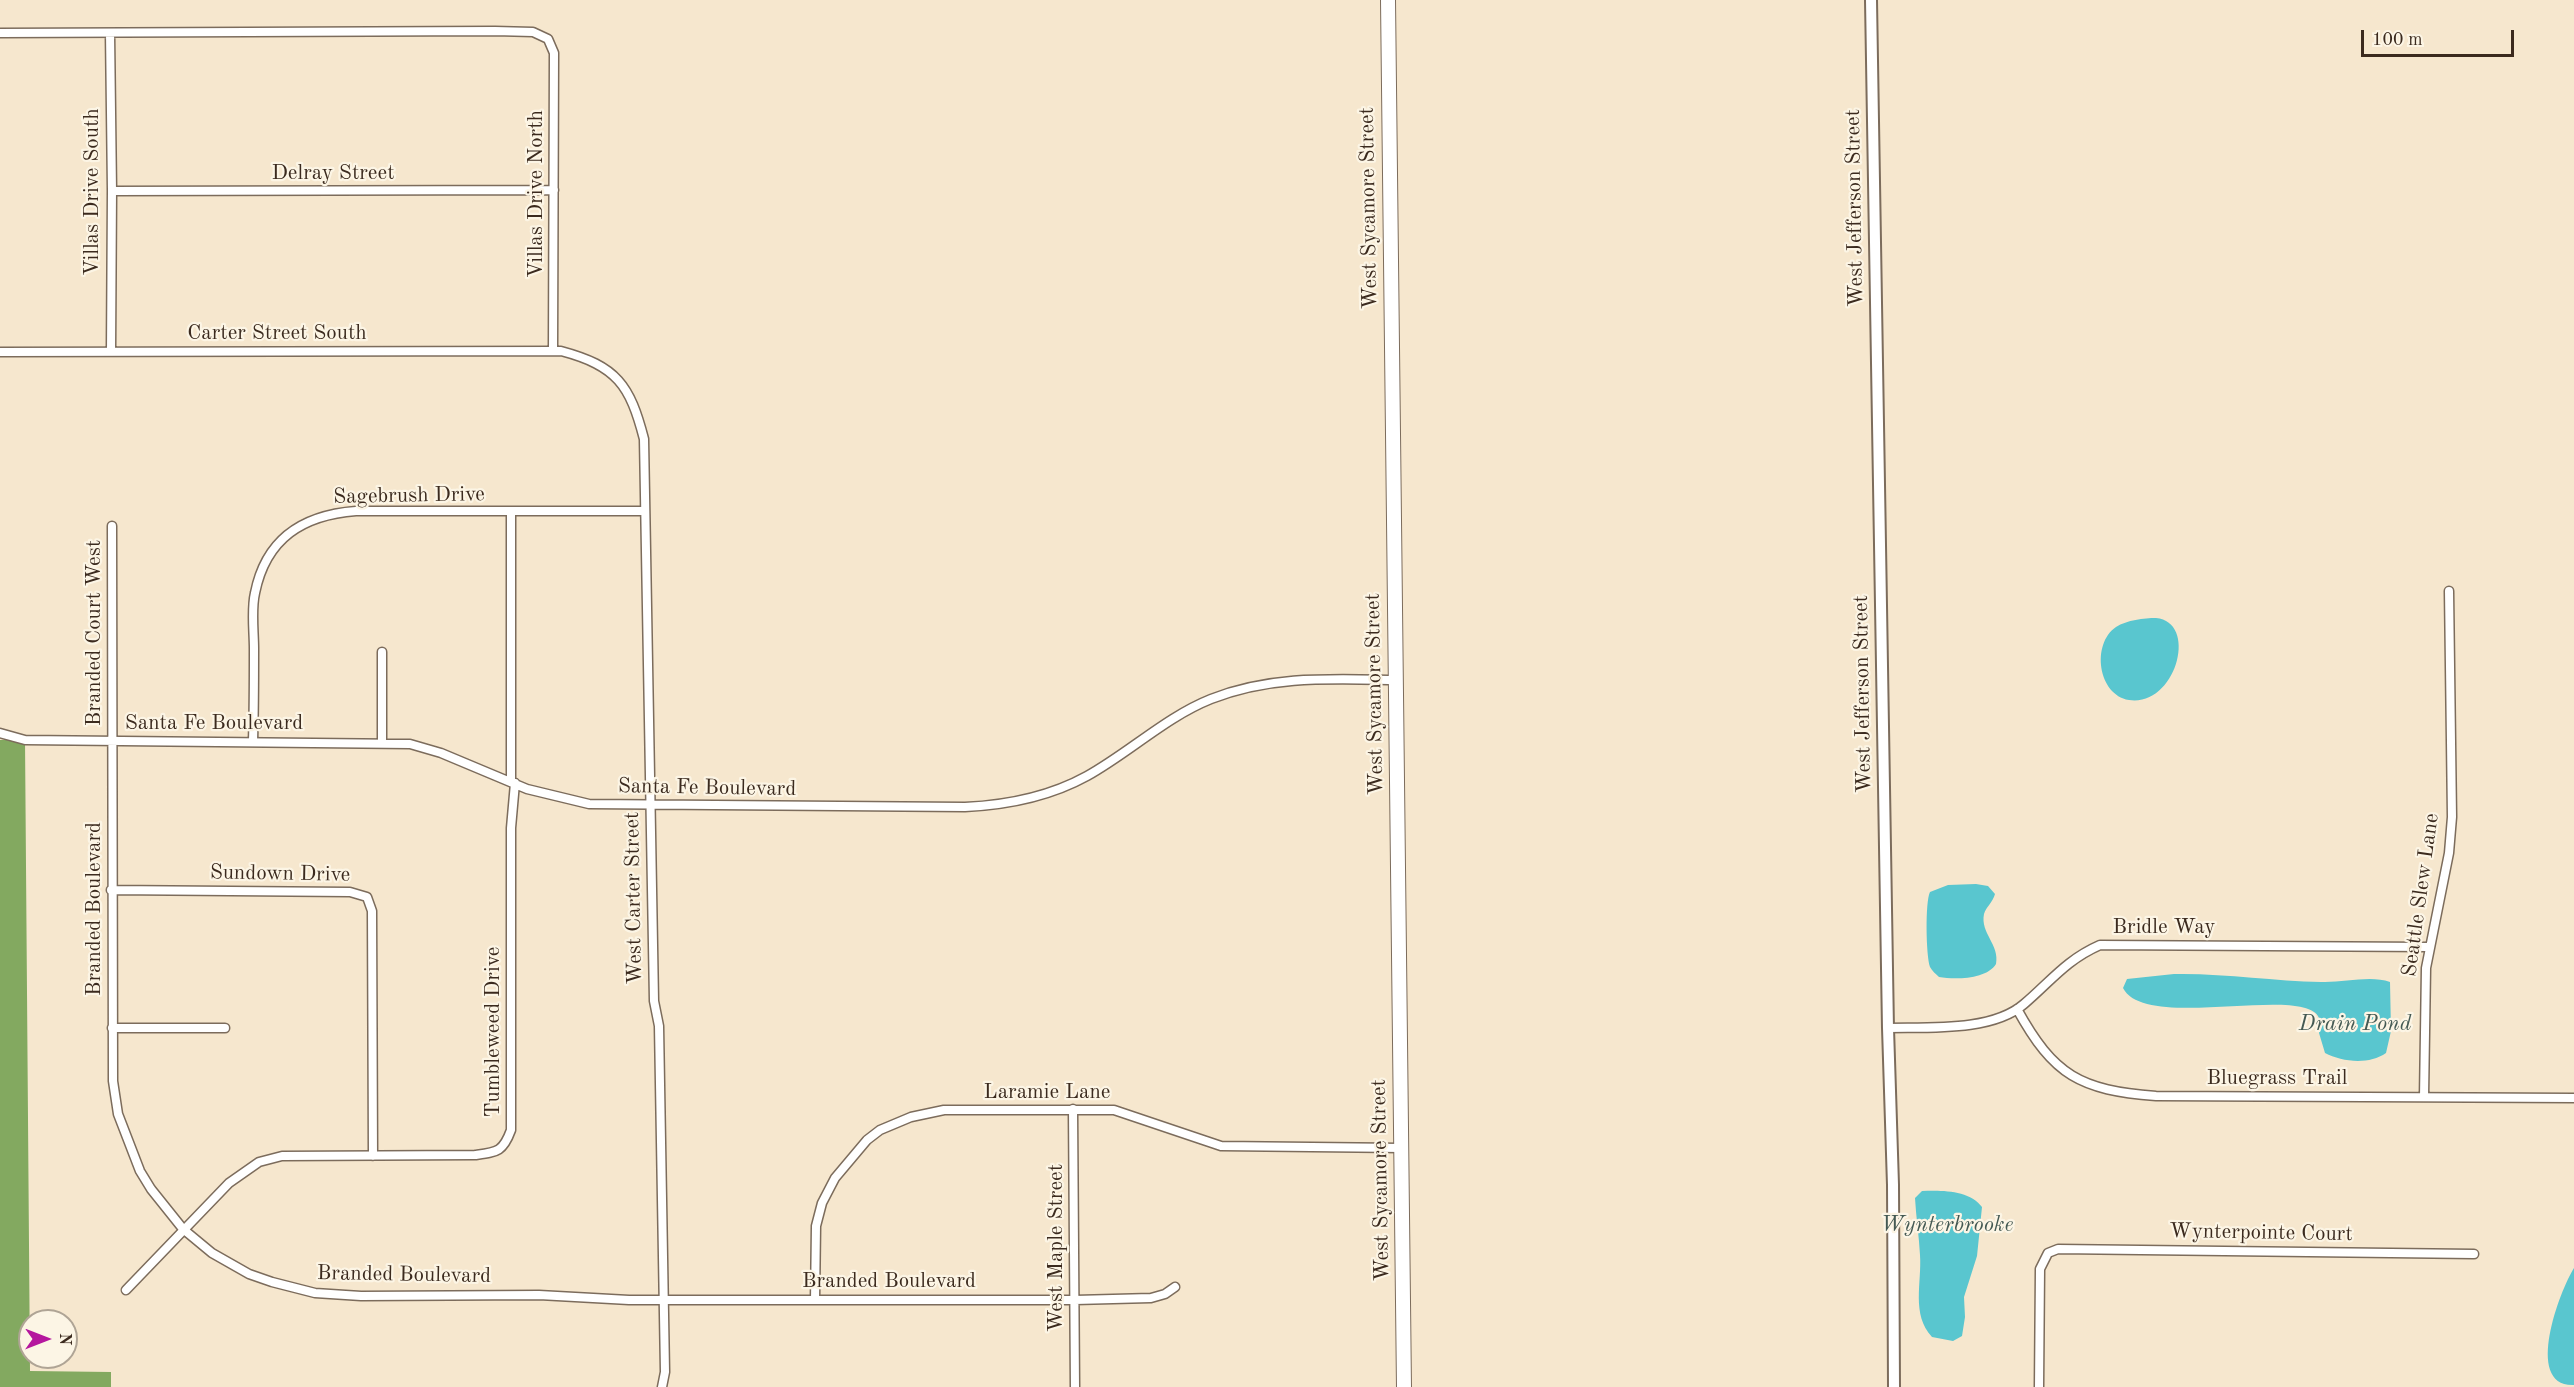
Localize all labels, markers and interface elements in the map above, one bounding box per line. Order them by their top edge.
scale bar [2364,18,2517,56]
text: 100 m [2372,31,2423,49]
street label: West Sycamore Street [1355,107,1383,309]
street label: Villas Drive South [79,108,105,276]
street label: West Jefferson Street [1841,109,1869,307]
street label: Villas Drive North [523,110,549,278]
street label: Delray Street [271,160,395,186]
street label: Carter Street South [187,320,367,346]
street label: Sagebrush Drive [333,482,485,510]
street label: Branded Court West [81,540,107,726]
street label: West Sycamore Street [1361,593,1389,795]
street label: West Jefferson Street [1849,595,1877,793]
street label: Santa Fe Boulevard [125,710,303,736]
street label: Santa Fe Boulevard [618,774,796,802]
street label: West Carter Street [620,811,648,985]
street label: Seattle Slew Lane [2397,812,2445,978]
street label: Branded Boulevard [81,822,107,996]
street label: Sundown Drive [210,860,350,888]
street label: Bridle Way [2113,914,2215,940]
street label: Tumbleweed Drive [480,947,506,1117]
water label: Drain Pond [2299,1011,2411,1037]
street label: Bluegrass Trail [2207,1065,2347,1091]
street label: Laramie Lane [984,1079,1110,1105]
street label: West Sycamore Street [1367,1079,1395,1281]
street label: West Maple Street [1043,1164,1069,1332]
water label: Wynterbrooke [1880,1212,2014,1238]
street label: Wynterpointe Court [2169,1219,2353,1247]
street label: Branded Boulevard [317,1261,491,1289]
street label: Branded Boulevard [802,1268,976,1294]
north arrow [18,1309,78,1369]
text: N [56,1333,72,1345]

